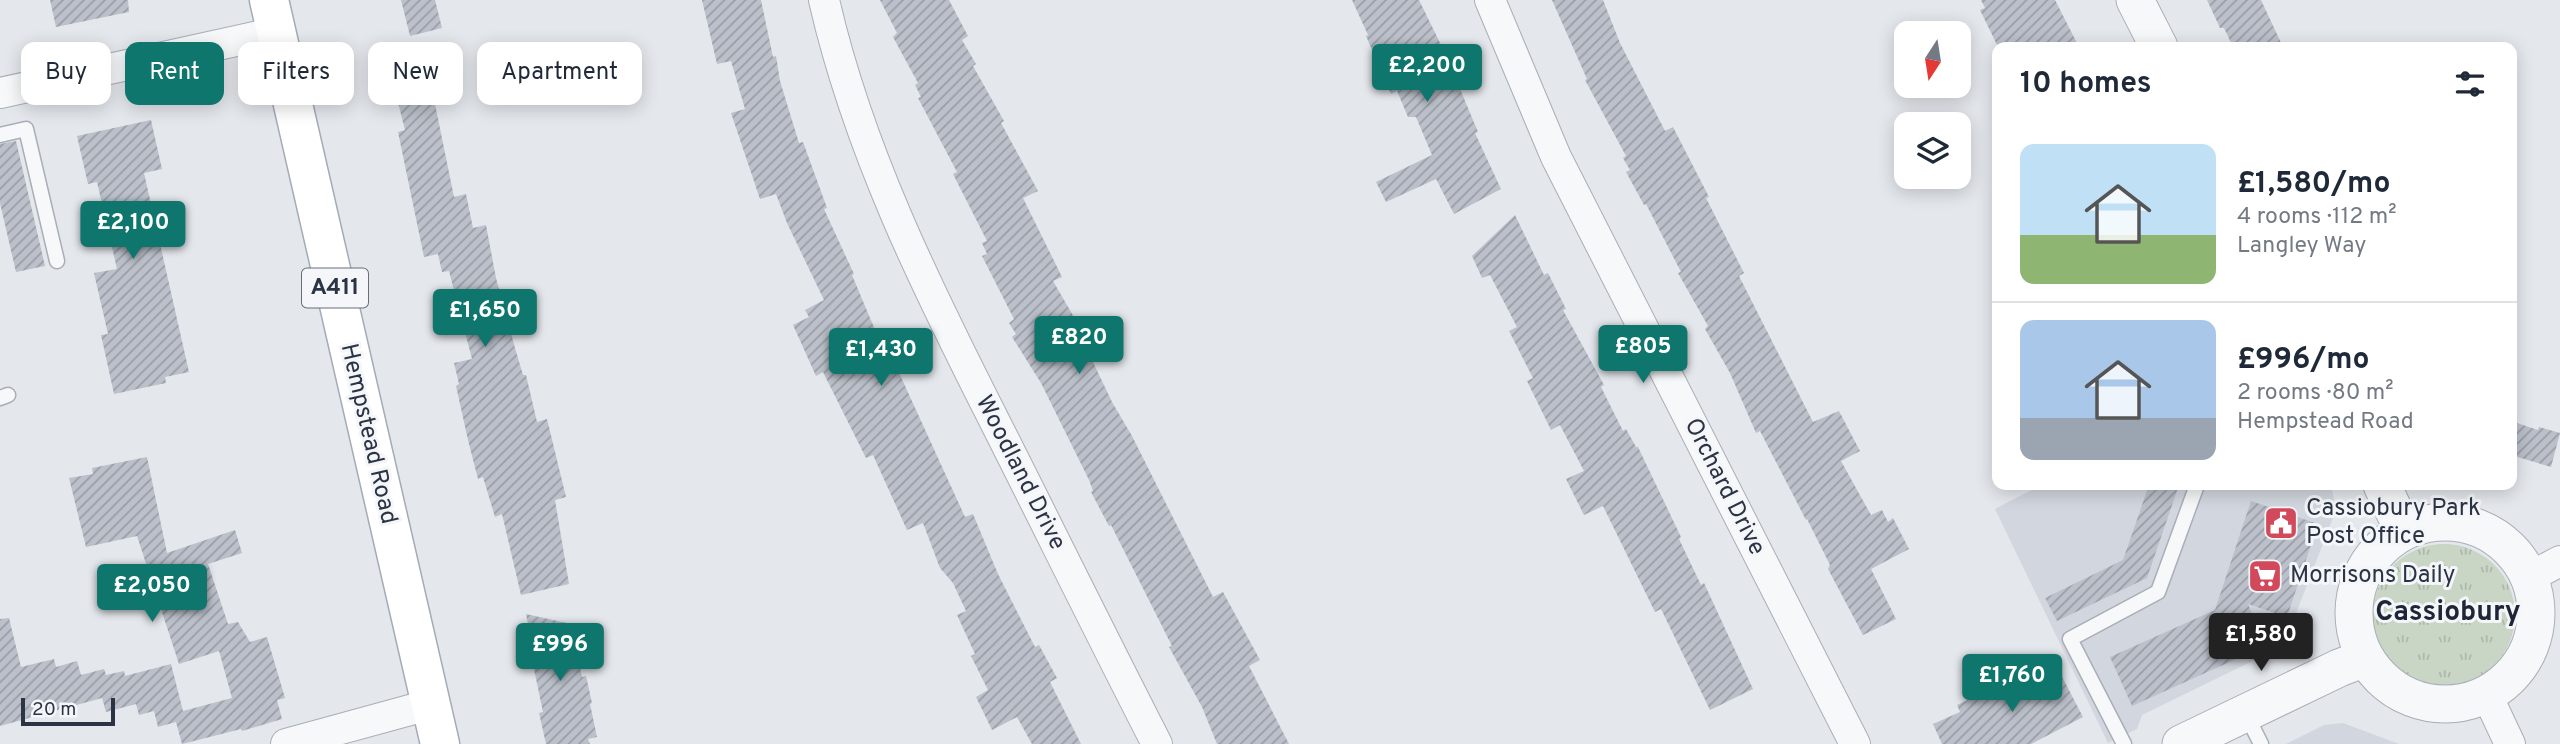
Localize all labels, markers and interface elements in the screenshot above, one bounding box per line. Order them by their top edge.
north arrow [1894,21,1970,98]
map controls [1894,21,1971,189]
chip: Buy [21,42,111,105]
chip: Rent [125,42,224,105]
chip: Filters [238,42,354,105]
chip: New [368,42,463,105]
chip: Apartment [477,42,642,105]
pin: £2,200 [1370,44,1484,104]
text: £2,200 [1388,52,1466,81]
icon: filters [2451,65,2489,103]
text: 10 homes [2020,66,2151,103]
button: layers [1894,112,1971,189]
text: £1,580/mo [2237,166,2391,203]
icon: home [2076,172,2160,256]
pin: £2,100 [76,202,190,261]
text: 4 rooms · 112 m² [2237,203,2397,232]
text: £2,100 [96,209,170,238]
text: Langley Way [2237,232,2367,261]
road number: A411 [302,268,368,308]
pin: £1,650 [428,290,542,349]
text: £1,650 [449,297,521,326]
pin: £820 [1038,316,1120,376]
text: £820 [1050,324,1108,353]
pin: £805 [1602,326,1684,385]
pin: £1,430 [824,328,938,388]
text: £805 [1614,333,1672,362]
text: £1,430 [845,336,917,365]
street label: Hempstead Road [333,341,403,527]
text: £996/mo [2237,342,2370,379]
icon: home [2076,348,2160,432]
text: 2 rooms · 80 m² [2237,379,2394,408]
street label: Woodland Drive [968,391,1072,555]
text: Hempstead Road [2237,408,2414,437]
street label: Orchard Drive [1677,414,1771,560]
place label: Cassiobury Park Post Office [2306,494,2481,552]
public building icon: Cassiobury Park Post Office [2262,504,2300,542]
supermarket icon: Morrisons Daily [2246,557,2284,595]
place label: Morrisons Daily [2290,561,2455,591]
pin: £2,050 [95,564,209,624]
text: £2,050 [113,572,191,601]
district label: Cassiobury [2375,595,2521,631]
pin: £1,580 [2204,614,2318,673]
text: £1,580 [2225,621,2297,650]
pin: £996 [519,624,601,683]
text: £996 [532,631,588,660]
pin: £1,760 [1955,654,2069,714]
text: £1,760 [1978,662,2046,691]
scale bar [21,695,116,727]
text: 20 m [32,698,76,722]

